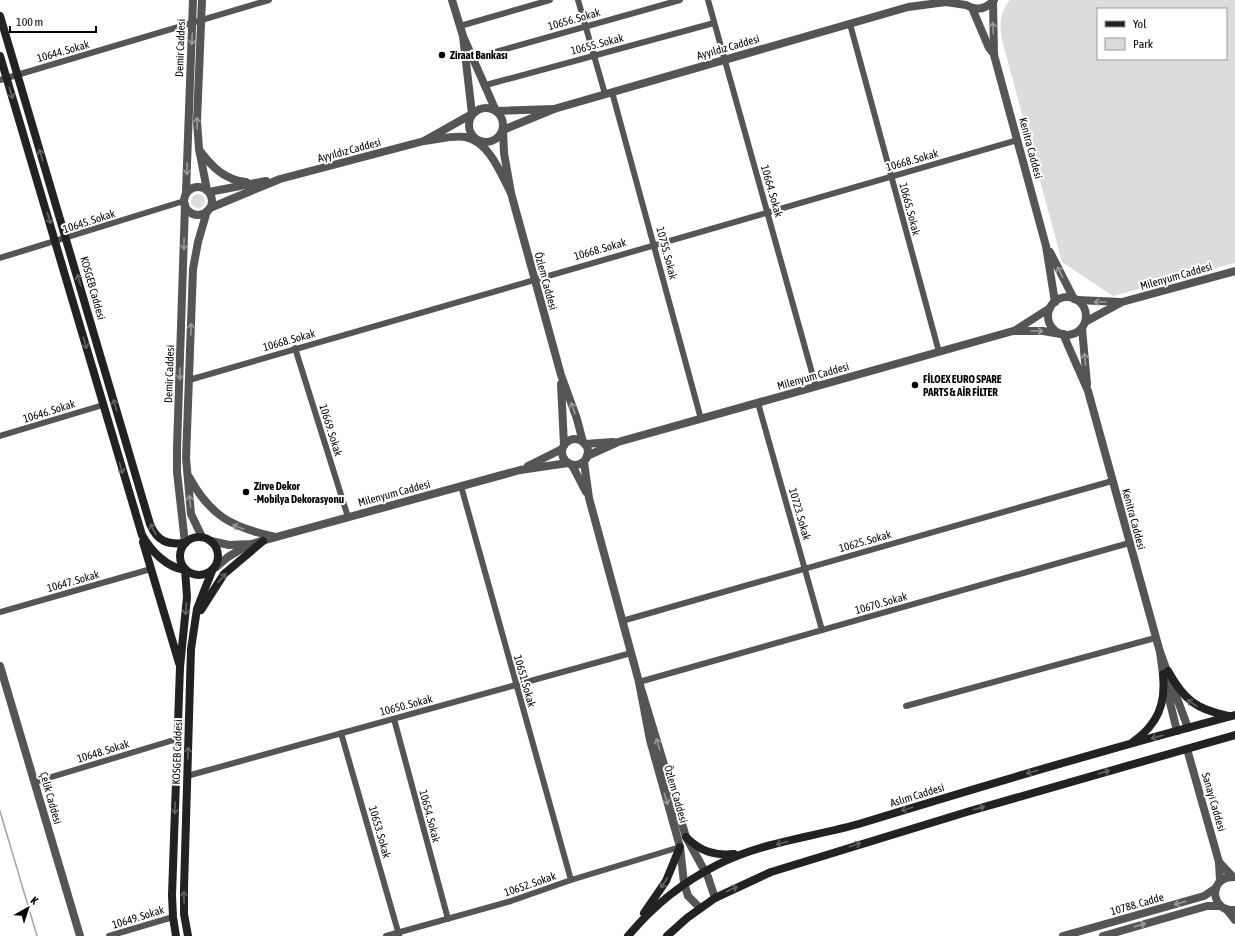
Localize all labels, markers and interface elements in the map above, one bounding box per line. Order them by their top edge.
street label: 10656. Sokak [546,6,602,32]
scale bar [10,8,96,34]
legend [1097,8,1227,60]
text: 100 m [16,15,43,29]
text: Yol [1133,17,1147,31]
street label: Demir Caddesi [173,19,187,77]
one-way arrow [990,22,997,35]
street label: 10655. Sokak [569,31,625,57]
one-way arrow [188,32,195,45]
street label: Ayyıldız Caddesi [695,32,761,62]
text: Park [1133,37,1154,51]
street label: 10644. Sokak [35,38,91,64]
place label: Ziraat Bankası [450,49,508,61]
marker: Ziraat Bankası [437,50,447,60]
one-way arrow [8,87,15,100]
street label: Kenitra Caddesi [1017,116,1045,180]
one-way arrow [194,117,201,130]
street label: Ayyıldız Caddesi [316,136,382,164]
street label: 10668. Sokak [884,147,940,173]
one-way arrow [37,149,44,162]
one-way arrow [183,162,191,175]
street label: 10664. Sokak [759,163,785,219]
street label: 10665. Sokak [897,181,923,237]
street label: 10645. Sokak [62,207,117,235]
one-way arrow [46,211,53,224]
street label: 10755. Sokak [654,225,680,281]
street label: 10668. Sokak [572,236,628,262]
one-way arrow [180,237,188,250]
street label: Özlem Caddesi [533,251,559,311]
street label: KOSGEB Caddesi [78,255,108,321]
street label: Milenyum Caddesi [1139,260,1213,292]
one-way arrow [1056,267,1063,279]
one-way arrow [75,274,82,287]
one-way arrow [1094,298,1107,306]
one-way arrow [187,323,195,336]
street label: 10668. Sokak [261,327,317,353]
one-way arrow [1030,327,1043,335]
one-way arrow [81,336,89,349]
street label: Demir Caddesi [162,345,176,403]
one-way arrow [1082,353,1089,366]
street label: Milenyum Caddesi [776,360,850,392]
one-way arrow [176,367,183,380]
place label: FİLOEX EURO SPARE PARTS & AİR FİLTER [923,373,1002,398]
marker: FİLOEX EURO SPARE PARTS & AİR FİLTER [910,380,920,390]
street label: 10646. Sokak [21,397,77,425]
one-way arrow [111,398,118,411]
street label: 10669. Sokak [317,402,345,458]
one-way arrow [569,403,577,415]
one-way arrow [118,461,125,474]
street label: Milenyum Caddesi [357,478,431,508]
place label: Zirve Dekor -Mobilya Dekorasyonu [254,480,344,505]
street label: 10723. Sokak [787,486,813,542]
marker: Zirve Dekor -Mobilya Dekorasyonu [241,487,251,497]
street label: Kenitra Caddesi [1120,487,1148,551]
one-way arrow [186,495,193,508]
one-way arrow [233,522,245,530]
one-way arrow [149,523,156,535]
street label: 10625. Sokak [837,528,893,554]
street label: 10647. Sokak [45,568,101,594]
one-way arrow [217,572,226,583]
street label: 10670. Sokak [853,590,909,616]
one-way arrow [182,602,189,615]
street label: 10651. Sokak [512,653,538,709]
street label: 10650. Sokak [378,692,434,718]
one-way arrow [1187,698,1198,707]
street label: KOSGEB Caddesi [170,719,184,785]
one-way arrow [1151,734,1164,741]
street label: 10648. Sokak [75,737,131,765]
one-way arrow [654,738,661,751]
one-way arrow [184,747,191,760]
street label: Özlem Caddesi [662,764,690,824]
one-way arrow [1097,768,1110,775]
one-way arrow [1026,769,1039,776]
street label: Çelik Caddesi [38,771,64,825]
street label: Sanayi Caddesi [1200,771,1228,833]
street label: Aslım Caddesi [888,781,946,809]
street label: 10654. Sokak [417,788,443,844]
one-way arrow [663,792,670,805]
one-way arrow [171,801,178,814]
street label: 10653. Sokak [367,804,393,860]
one-way arrow [972,804,985,811]
one-way arrow [901,806,914,813]
one-way arrow [776,840,789,847]
one-way arrow [848,841,861,848]
street label: 10652. Sokak [503,870,558,898]
one-way arrow [660,877,668,888]
one-way arrow [726,885,738,893]
north arrow [8,888,48,928]
one-way arrow [180,891,188,904]
street label: 10788. Cadde [1109,891,1165,917]
text: K [28,894,41,907]
one-way arrow [1174,900,1187,907]
street label: 10649. Sokak [110,903,166,931]
one-way arrow [1134,921,1147,928]

